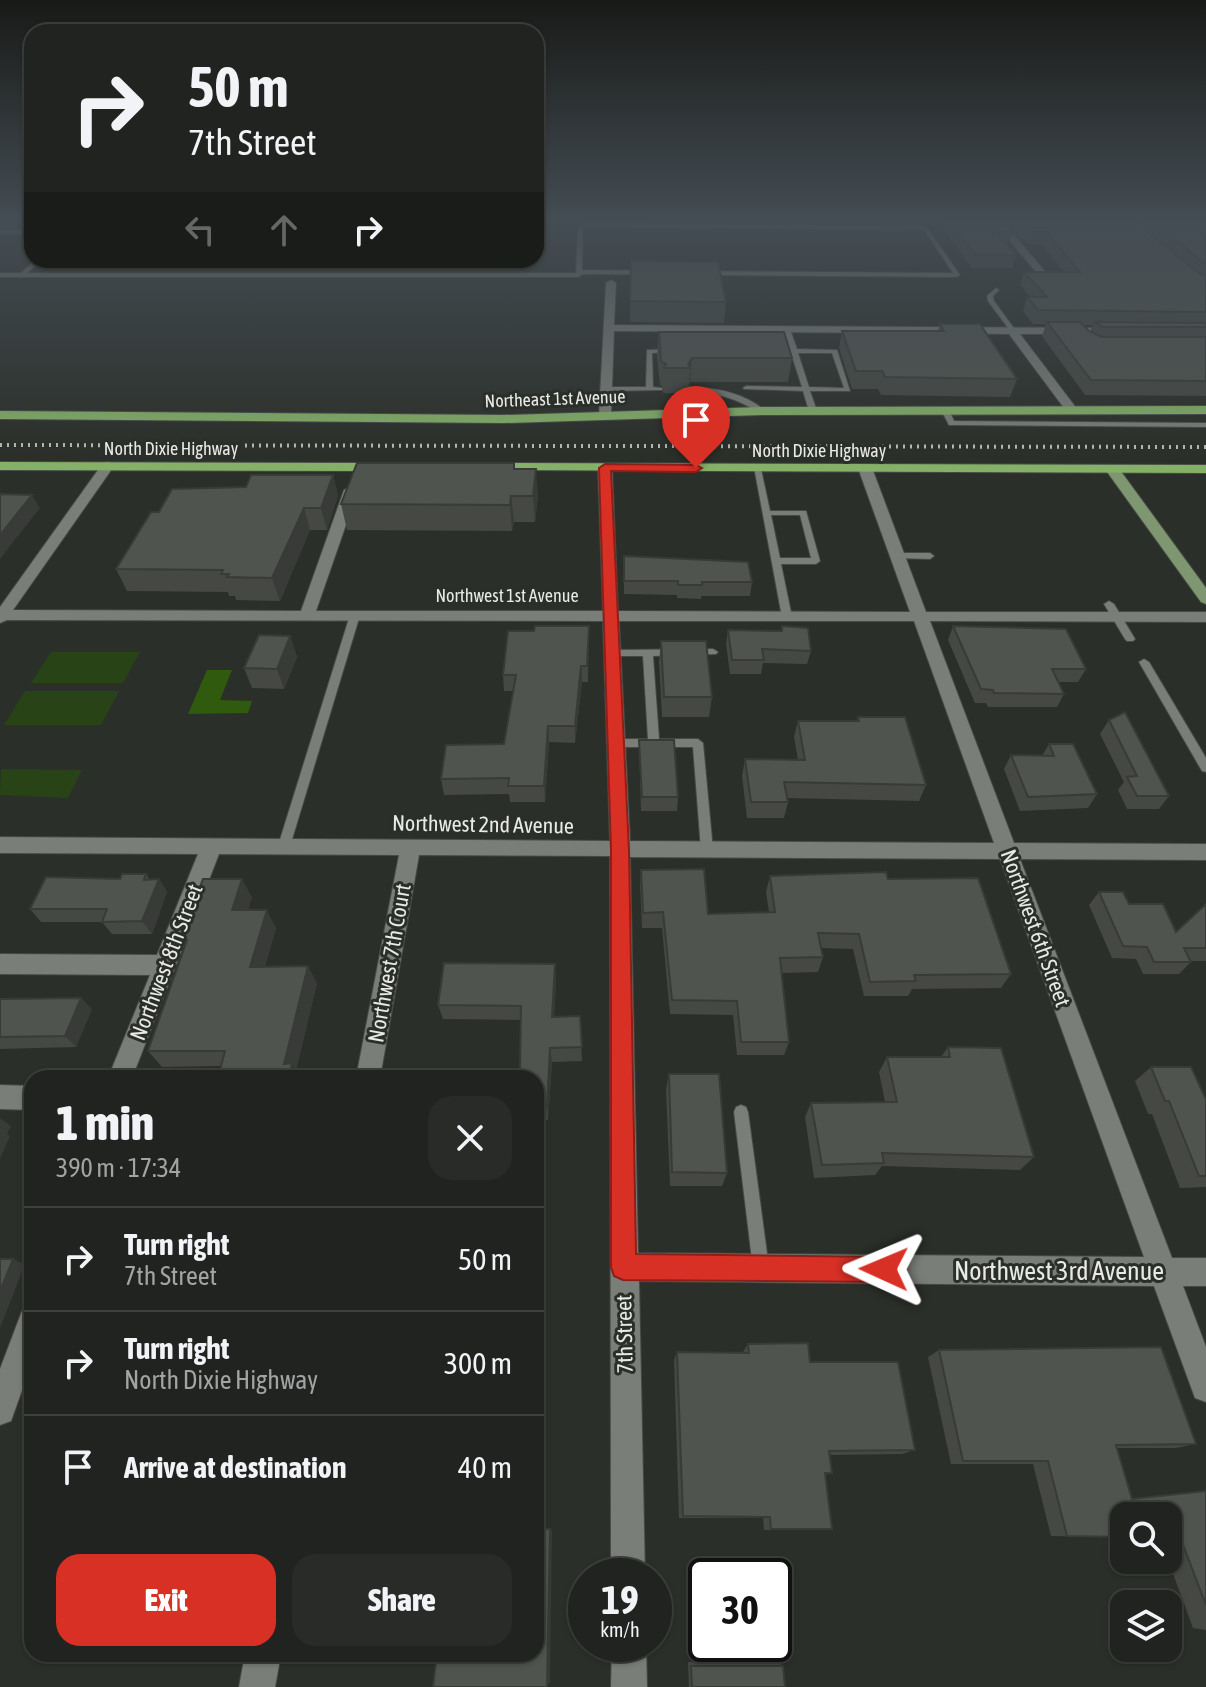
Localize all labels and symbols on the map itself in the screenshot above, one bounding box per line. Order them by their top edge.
street label: Northeast 1st Avenue [484,386,626,411]
pin [662,386,730,468]
street label: North Dixie Highway [104,438,238,459]
street label: North Dixie Highway [752,440,886,461]
street label: Northwest 1st Avenue [435,585,579,606]
street label: Northwest 2nd Avenue [392,809,574,839]
street label: Northwest 6th Street [996,846,1076,1010]
street label: Northwest 8th Street [124,880,208,1044]
street label: Northwest 7th Court [362,882,416,1044]
position arrow [842,1227,926,1311]
street label: Northwest 3rd Avenue [954,1256,1164,1286]
street label: 7th Street [610,1294,638,1374]
speed limit sign: 30 [688,1558,792,1662]

